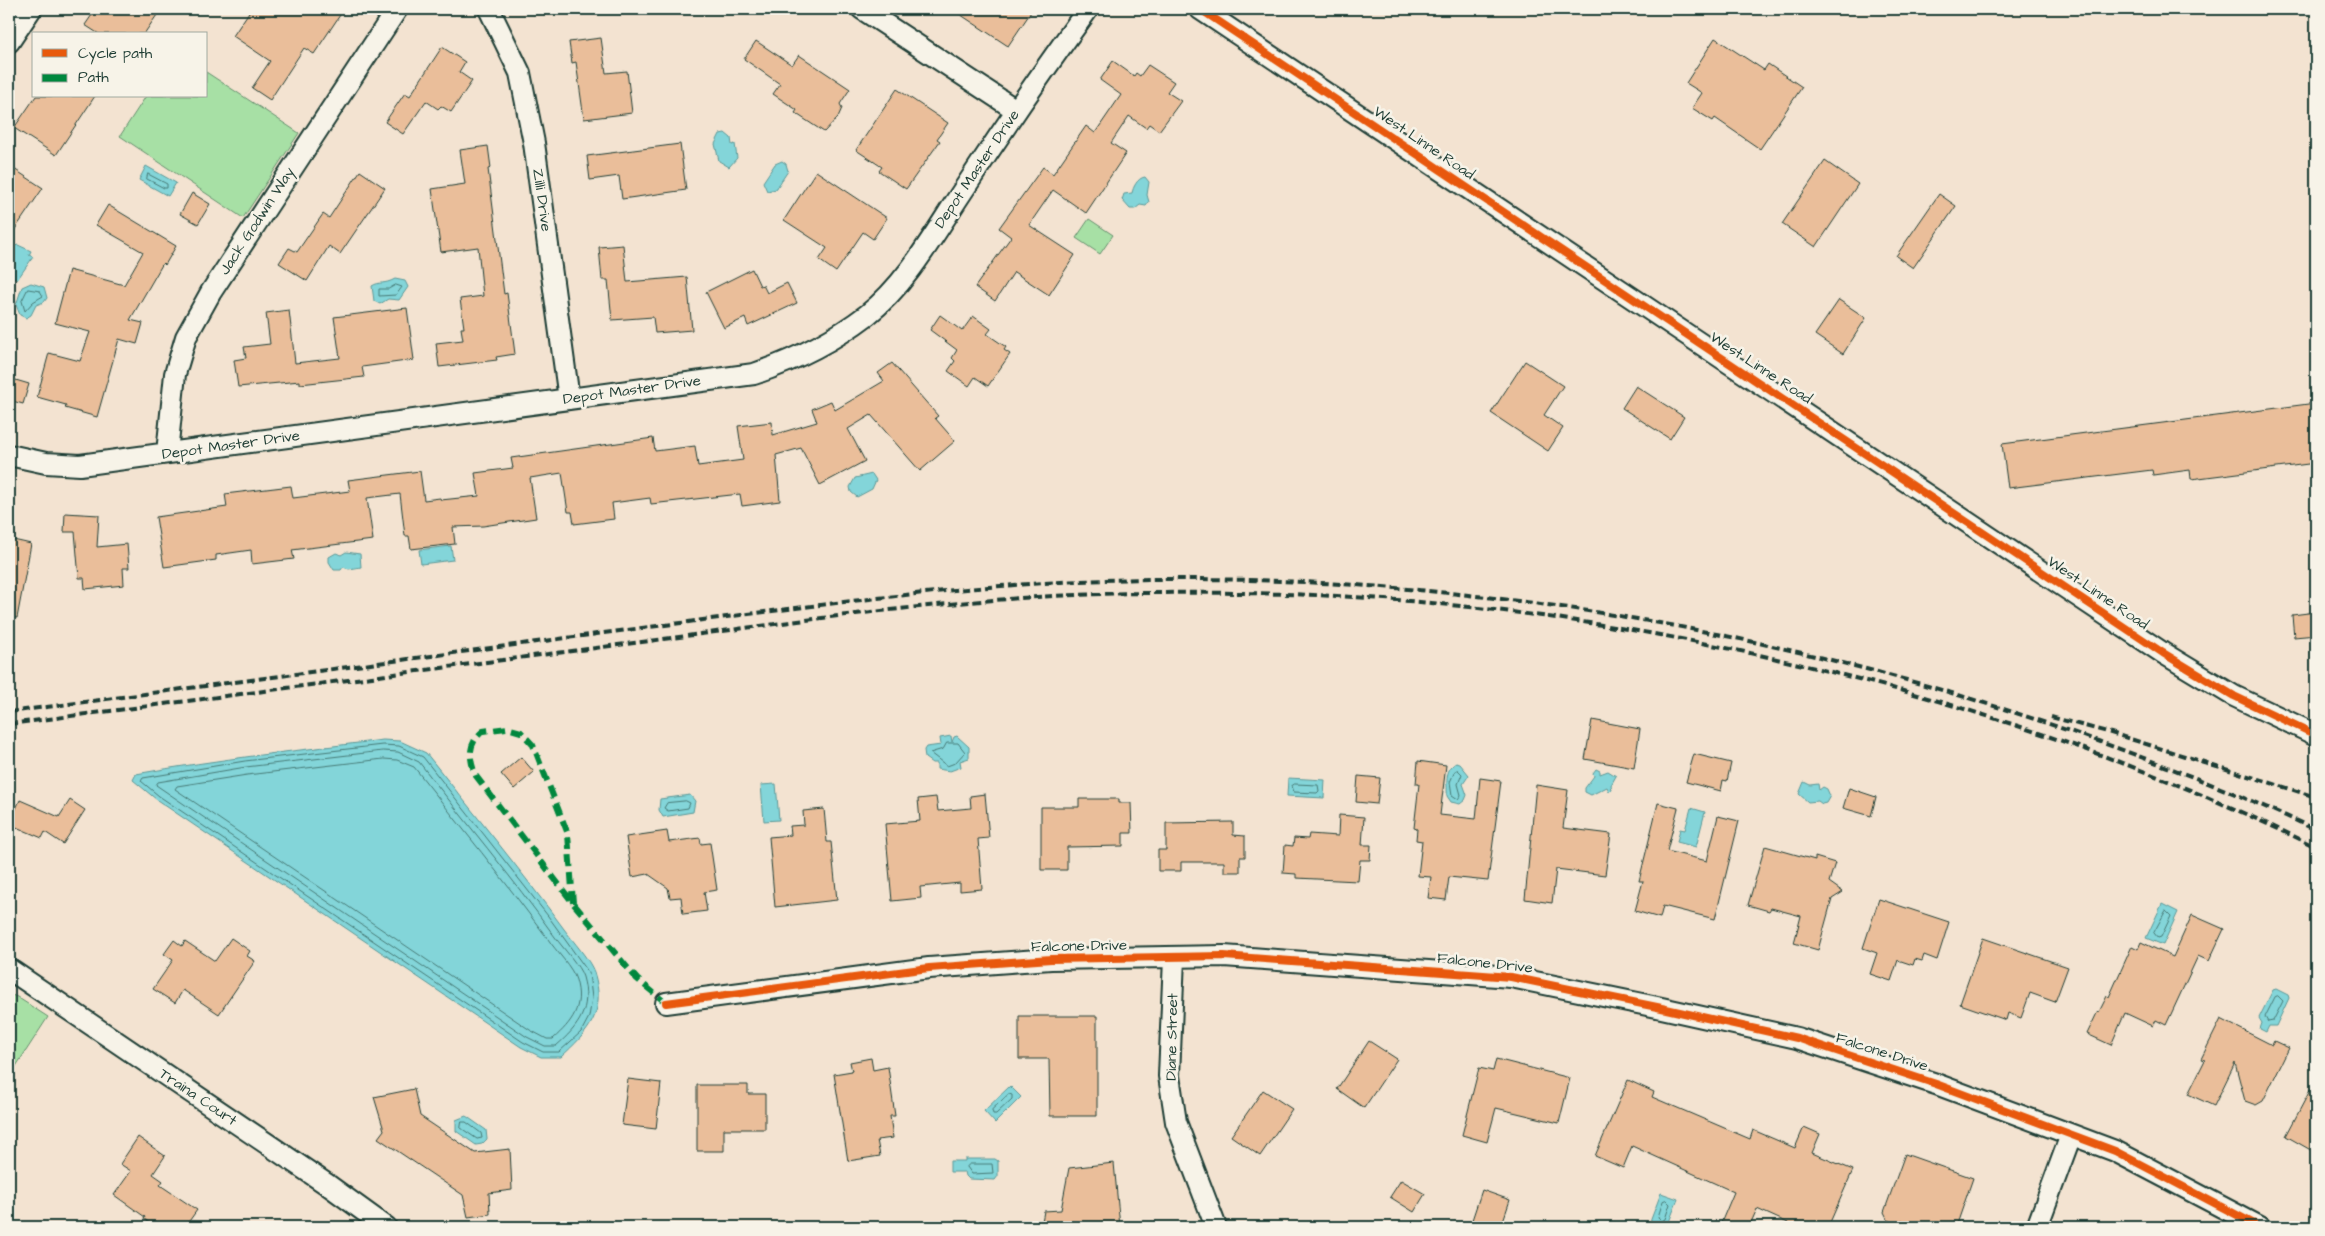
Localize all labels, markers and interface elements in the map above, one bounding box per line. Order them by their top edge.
legend [32,32,208,98]
text: Cycle path [78,43,153,65]
text: Path [78,67,109,88]
street label: West Linne Road [1369,101,1479,185]
street label: Depot Master Drive [929,106,1025,232]
street label: Jack Godwin Way [214,163,301,280]
street label: Zilli Drive [527,167,557,233]
street label: West Linne Road [1706,327,1816,409]
street label: Depot Master Drive [562,370,702,410]
street label: Depot Master Drive [161,425,301,465]
street label: West Linne Road [2043,551,2153,635]
street label: Falcone Drive [1031,935,1127,957]
street label: Falcone Drive [1436,948,1534,978]
street label: Diane Street [1161,993,1183,1081]
street label: Falcone Drive [1833,1027,1931,1077]
street label: Traina Court [155,1063,241,1131]

